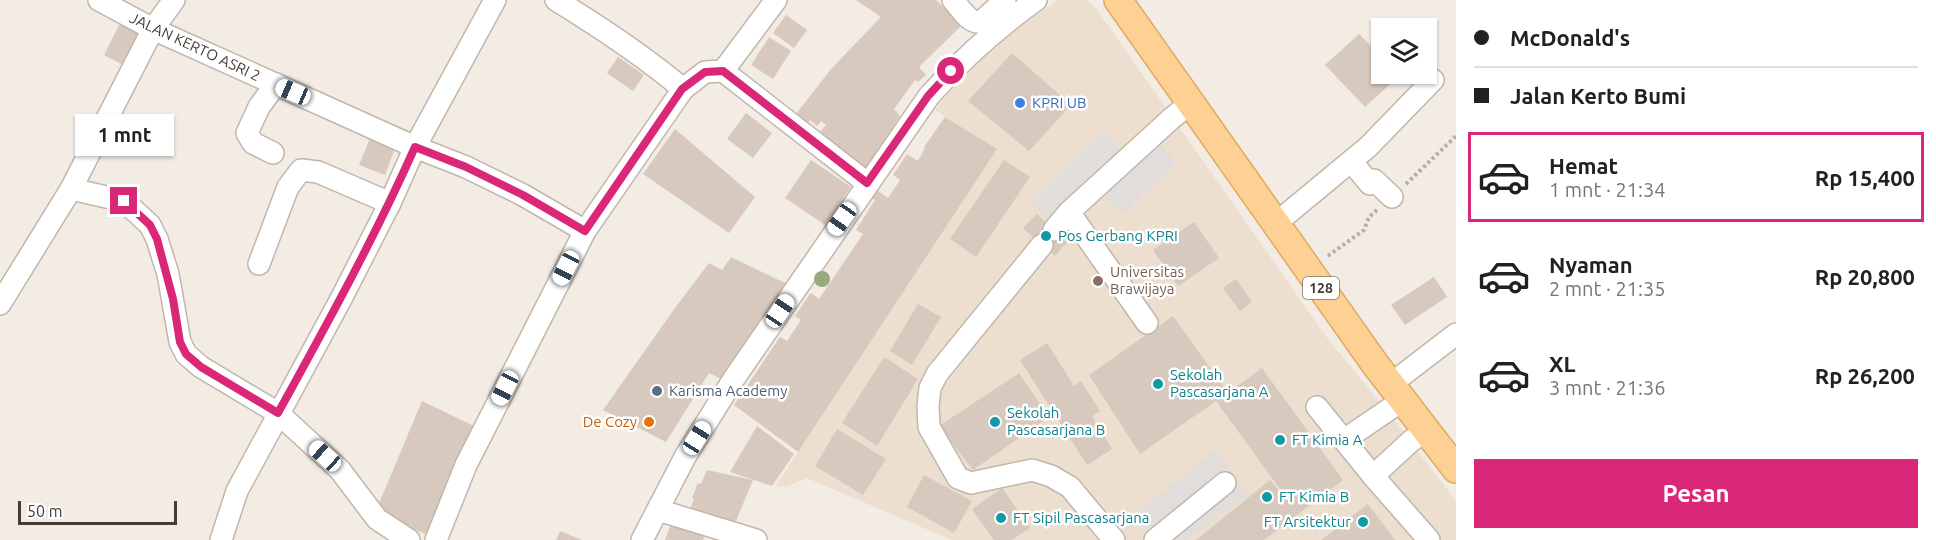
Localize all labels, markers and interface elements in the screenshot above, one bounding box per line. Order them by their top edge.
street label: JALAN KERTO ASRI 2 [127,9,263,84]
map controls [1371,18,1437,84]
button: layers [1371,18,1437,84]
text: McDonald's [1510,25,1630,50]
route start [937,57,964,84]
car [273,77,313,107]
text: Jalan Kerto Bumi [1510,83,1686,108]
place label: KPRI UB [1032,94,1087,111]
marker: KPRI UB [1013,96,1027,110]
callout: 1 mnt [74,114,174,156]
text: 1 mnt [98,123,151,146]
icon: car [1477,150,1531,204]
text: Hemat [1549,153,1618,178]
text: Rp 15,400 [1815,165,1915,190]
text: 1 mnt · 21:34 [1549,178,1666,201]
route end [110,187,137,214]
car [824,199,860,239]
place label: Pos Gerbang KPRI [1058,227,1178,244]
marker: Pos Gerbang KPRI [1039,229,1053,243]
car [550,248,582,288]
icon: car [1477,249,1531,303]
text: Nyaman [1549,252,1633,277]
place label: Universitas Brawijaya [1110,263,1184,297]
text: Rp 20,800 [1815,264,1915,289]
marker: Universitas Brawijaya [1091,274,1105,288]
road number: 128 [1303,277,1339,299]
text: 2 mnt · 21:35 [1549,277,1666,300]
car [762,291,798,331]
icon: car [1477,348,1531,402]
text: XL [1549,351,1576,376]
text: Rp 26,200 [1815,363,1915,388]
place label: Sekolah Pascasarjana A [1170,366,1269,400]
car [489,368,521,408]
text: 3 mnt · 21:36 [1549,376,1666,399]
marker: Sekolah Pascasarjana A [1151,377,1165,391]
place label: Karisma Academy [669,382,787,399]
marker: Karisma Academy [650,384,664,398]
place label: Sekolah Pascasarjana B [1007,404,1105,438]
place label: De Cozy [583,413,637,430]
marker: De Cozy [642,415,656,429]
marker: Sekolah Pascasarjana B [988,415,1002,429]
car [680,418,714,458]
place label: FT Kimia A [1292,431,1363,448]
marker: FT Kimia A [1273,433,1287,447]
car [306,437,344,475]
button: Pesan [1474,459,1918,528]
place label: FT Kimia B [1279,488,1349,505]
marker: FT Kimia B [1260,490,1274,504]
scale bar [18,498,177,526]
text: 50 m [27,502,63,520]
place label: FT Sipil Pascasarjana [1013,509,1149,526]
marker: FT Sipil Pascasarjana [994,511,1008,525]
place label: FT Arsitektur [1264,513,1351,530]
marker: FT Arsitektur [1356,515,1370,529]

